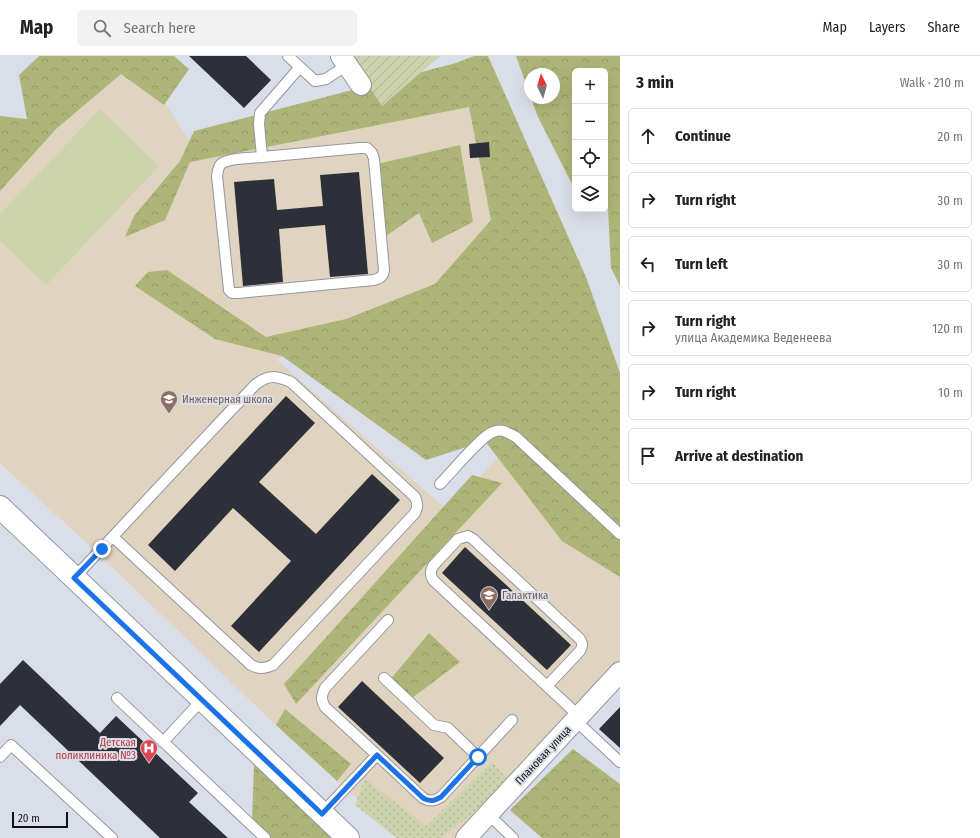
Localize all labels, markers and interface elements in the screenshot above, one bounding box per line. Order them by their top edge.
search box [77,10,357,46]
text: Map [20,16,53,39]
icon: search [91,17,113,39]
text: Search here [123,19,196,37]
text: Map [823,19,847,36]
text: Layers [869,19,905,36]
text: Share [927,19,960,36]
north arrow [524,68,560,104]
map controls [572,68,608,212]
button: + [572,68,608,104]
text: 3 min [636,72,674,93]
text: Walk · 210 m [900,75,964,90]
button: − [572,104,608,140]
icon: ahead [637,125,659,147]
text: Continue [675,127,731,145]
text: 20 m [937,129,963,144]
button: locate [572,140,608,176]
button: layers [572,176,608,212]
icon: right [637,189,659,211]
text: Turn right [675,191,736,209]
text: 30 m [937,193,963,208]
icon: left [637,253,659,275]
text: Turn left [675,255,728,273]
text: 30 m [937,257,963,272]
text: Turn right [675,312,736,330]
icon: right [637,317,659,339]
text: 120 m [932,321,963,336]
text: улица Академика Веденеева [675,330,832,345]
icon: right [637,381,659,403]
text: Turn right [675,383,736,401]
text: 10 m [938,385,963,400]
school or university icon: Инженерная школа [159,389,179,414]
place label: Инженерная школа [182,393,273,406]
icon: arrive [637,445,659,467]
text: Arrive at destination [675,447,803,465]
route end [93,540,111,558]
school or university icon: Галактика [479,585,499,610]
place label: Галактика [502,589,548,602]
street label: Плановая улица [513,723,574,787]
place label: Детская поликлиника №3 [55,736,136,762]
hospital icon: Детская поликлиника №3 [139,738,159,763]
route start [469,748,487,766]
scale bar [12,810,68,829]
text: 20 m [18,812,40,825]

